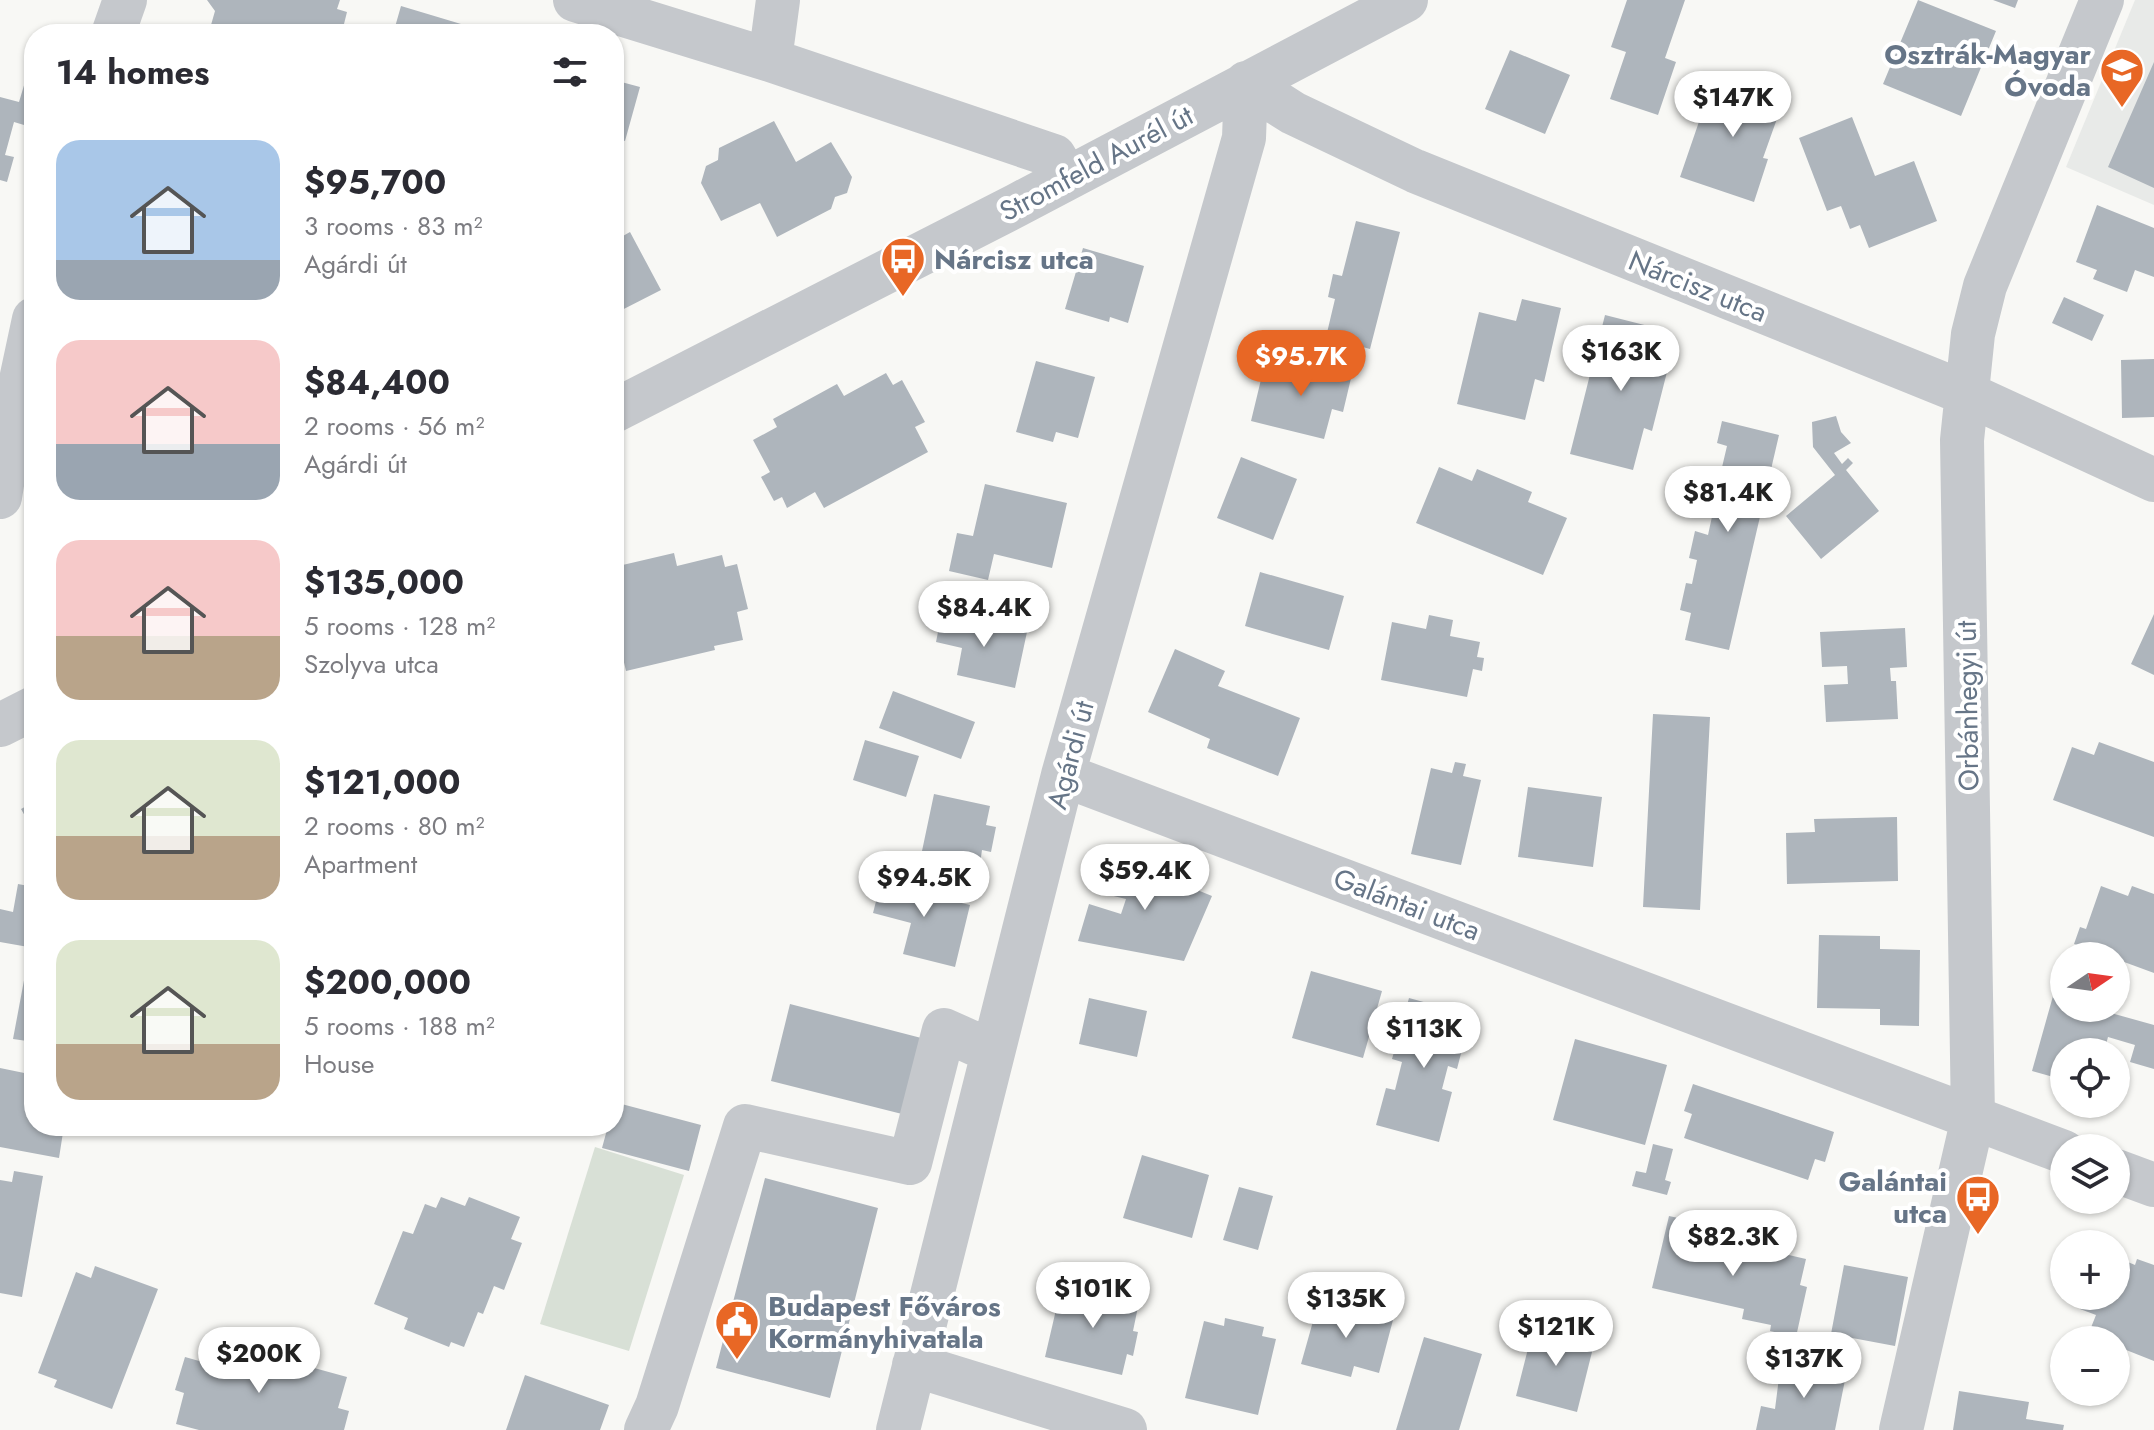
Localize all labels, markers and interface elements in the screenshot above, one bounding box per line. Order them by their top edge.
place label: Osztrák-Magyar Óvoda [1884,34,2091,107]
school or university icon: Osztrák-Magyar Óvoda [2098,46,2146,109]
text: 14 homes [56,48,210,97]
icon: filters [548,50,592,94]
pin: $147K [1677,71,1789,139]
text: $147K [1692,78,1774,116]
street label: Stromfeld Aurél út [992,95,1201,232]
text: $95,700 [304,158,446,207]
icon: home [120,172,216,268]
text: 3 rooms · 83 m² [304,207,483,245]
bus stop icon: Nárcisz utca [879,235,927,298]
place label: Nárcisz utca [934,239,1094,280]
street label: Nárcisz utca [1622,240,1773,333]
text: Agárdi út [304,245,407,283]
pin: $163K [1565,325,1677,393]
pin: $95.7K [1236,330,1366,398]
text: $163K [1580,332,1662,370]
text: $95.7K [1255,337,1347,375]
text: $84,400 [304,358,450,407]
icon: home [120,372,216,468]
text: 2 rooms · 56 m² [304,407,484,445]
text: Agárdi út [304,445,407,483]
pin: $81.4K [1663,466,1793,534]
text: $81.4K [1683,473,1773,511]
text: $135,000 [304,558,464,607]
icon: home [120,572,216,668]
pin: $84.4K [919,581,1049,649]
text: $84.4K [936,588,1032,626]
text: 5 rooms · 128 m² [304,607,495,645]
street label: Orbánhegyi út [1946,620,1989,792]
text: Szolyva utca [304,645,439,683]
street label: Agárdi út [1036,696,1105,814]
text: $121,000 [304,758,461,807]
icon: home [120,772,216,868]
text: 2 rooms · 80 m² [304,807,485,845]
pin: $59.4K [1080,844,1210,912]
text: Apartment [304,845,417,883]
pin: $94.5K [859,851,989,919]
text: $59.4K [1098,851,1192,889]
text: $94.5K [876,858,972,896]
street label: Galántai utca [1328,858,1486,951]
north arrow [2050,942,2130,1022]
map controls [2050,942,2130,1406]
text: $200,000 [304,958,471,1007]
icon: home [120,972,216,1068]
pin: $113K [1368,1002,1480,1070]
text: 5 rooms · 188 m² [304,1007,495,1045]
text: $113K [1386,1009,1462,1047]
button: locate [2050,1038,2130,1118]
text: House [304,1045,374,1083]
button: layers [2050,1134,2130,1214]
place label: Galántai utca [1838,1161,1947,1234]
bus stop icon: Galántai utca [1954,1173,2002,1236]
pin: $82.3K [1668,1210,1798,1278]
text: $82.3K [1687,1217,1779,1255]
button: + [2050,1230,2130,1310]
pin: $101K [1037,1262,1149,1330]
text: $101K [1054,1269,1132,1307]
pin: $135K [1290,1272,1402,1340]
text: $135K [1306,1279,1386,1317]
place label: Budapest Főváros Kormányhivatala [768,1286,1001,1359]
public building icon: Budapest Főváros Kormányhivatala [713,1298,761,1361]
pin: $121K [1500,1300,1612,1368]
text: $121K [1517,1307,1595,1345]
button: − [2050,1326,2130,1406]
pin: $200K [203,1327,315,1395]
pin: $137K [1748,1332,1860,1400]
text: $200K [216,1334,302,1372]
text: $137K [1764,1339,1844,1377]

